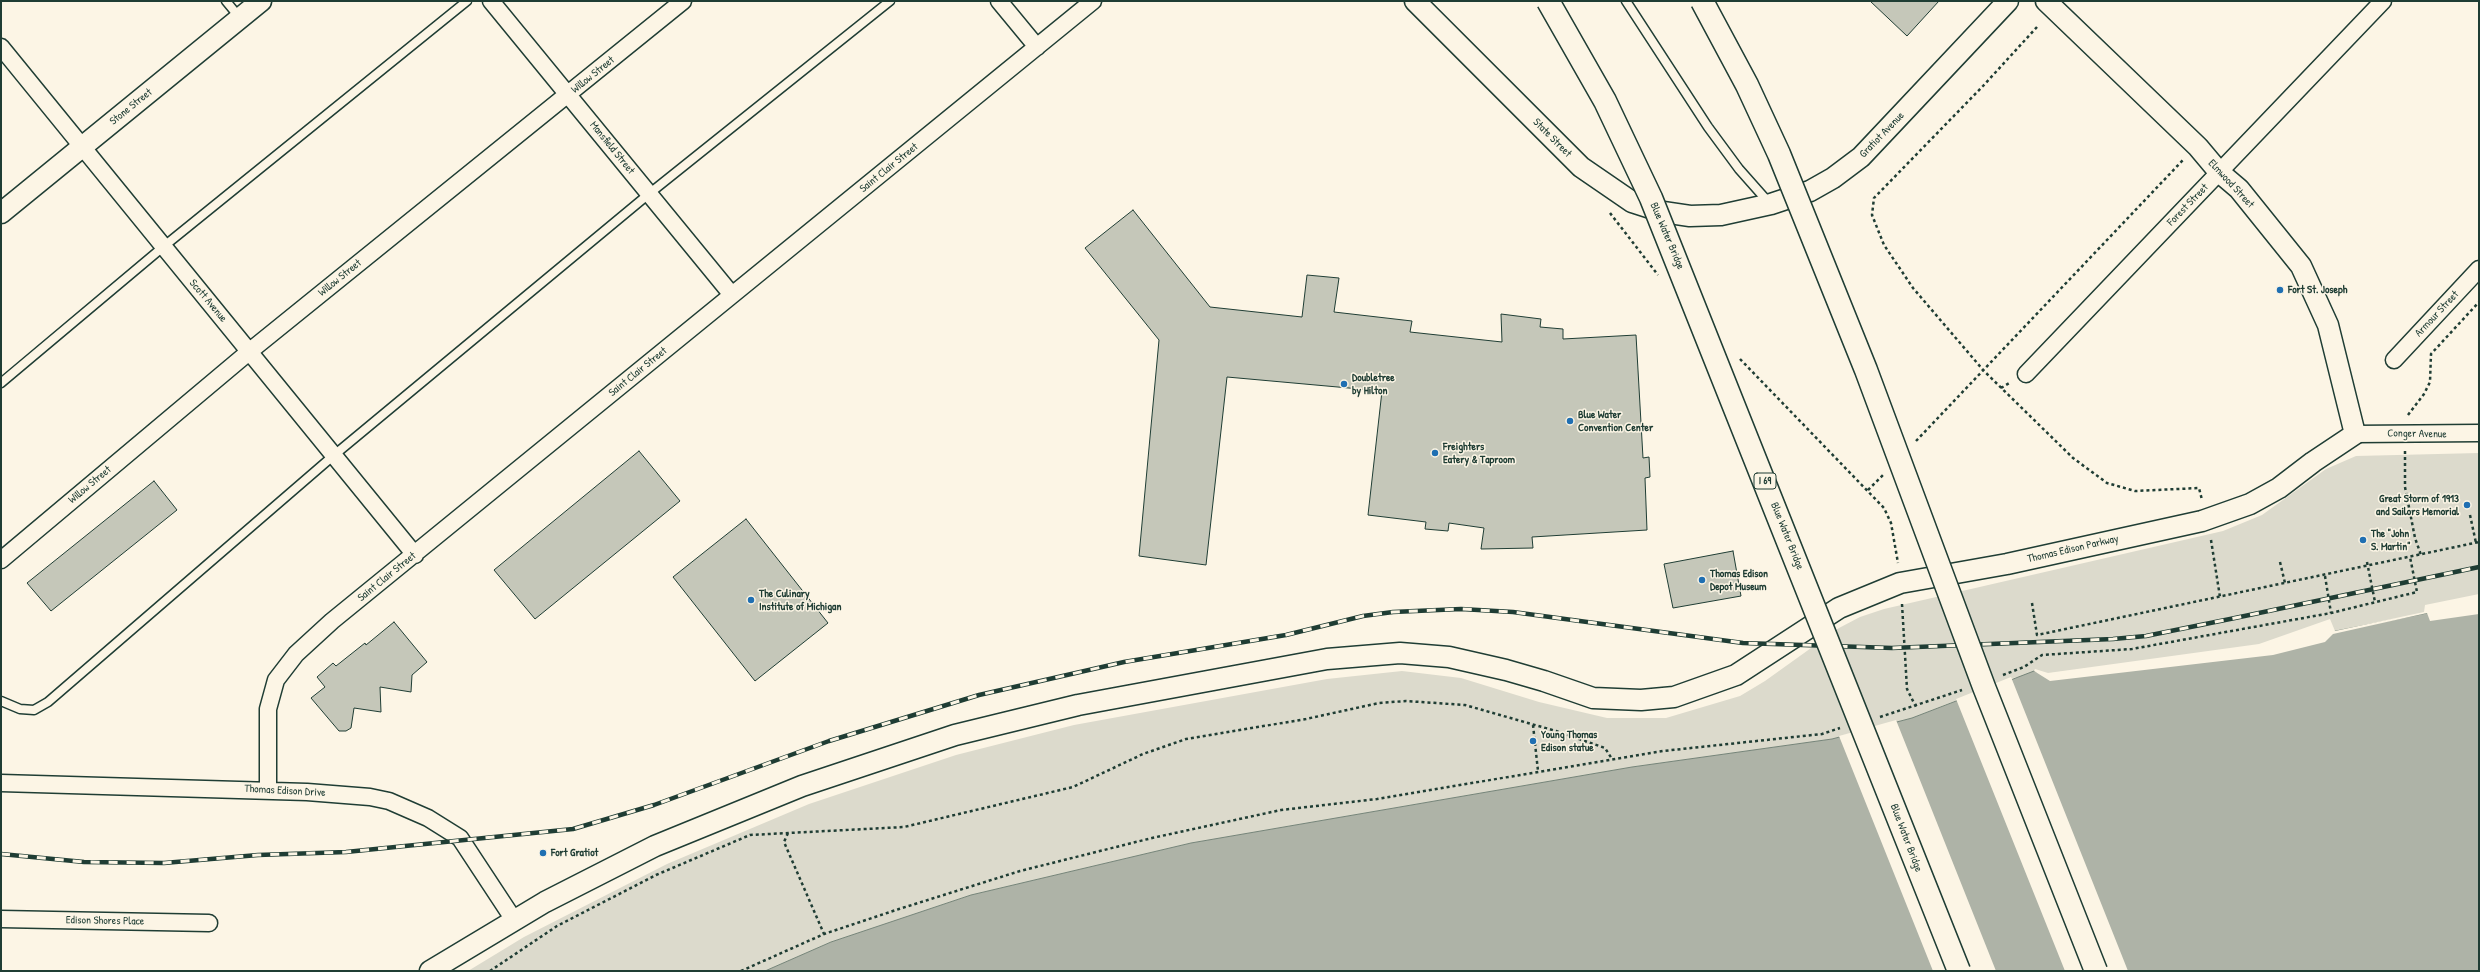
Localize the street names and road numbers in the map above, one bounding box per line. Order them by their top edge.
street label: Willow Street [569,54,617,96]
street label: Stone Street [107,86,155,128]
street label: Gratiot Avenue [1857,109,1907,161]
street label: State Street [1530,116,1574,160]
street label: Mansfield Street [587,119,637,177]
street label: Saint Clair Street [857,140,921,196]
street label: Elmwood Street [2205,157,2257,211]
street label: Forest Street [2165,181,2211,229]
street label: Blue Water Bridge [1647,200,1687,272]
street label: Willow Street [316,257,364,299]
street label: Scott Avenue [186,277,230,325]
street label: Armour Street [2412,288,2462,340]
street label: Saint Clair Street [606,344,670,400]
street label: Conger Avenue [2387,427,2447,441]
street label: Willow Street [66,463,114,507]
road number: I 69 [1754,473,1776,489]
street label: Blue Water Bridge [1767,500,1807,572]
street label: Thomas Edison Parkway [2026,532,2120,566]
street label: Saint Clair Street [355,549,419,605]
street label: Thomas Edison Drive [244,782,326,800]
street label: Blue Water Bridge [1887,802,1925,874]
street label: Edison Shores Place [66,914,144,928]

